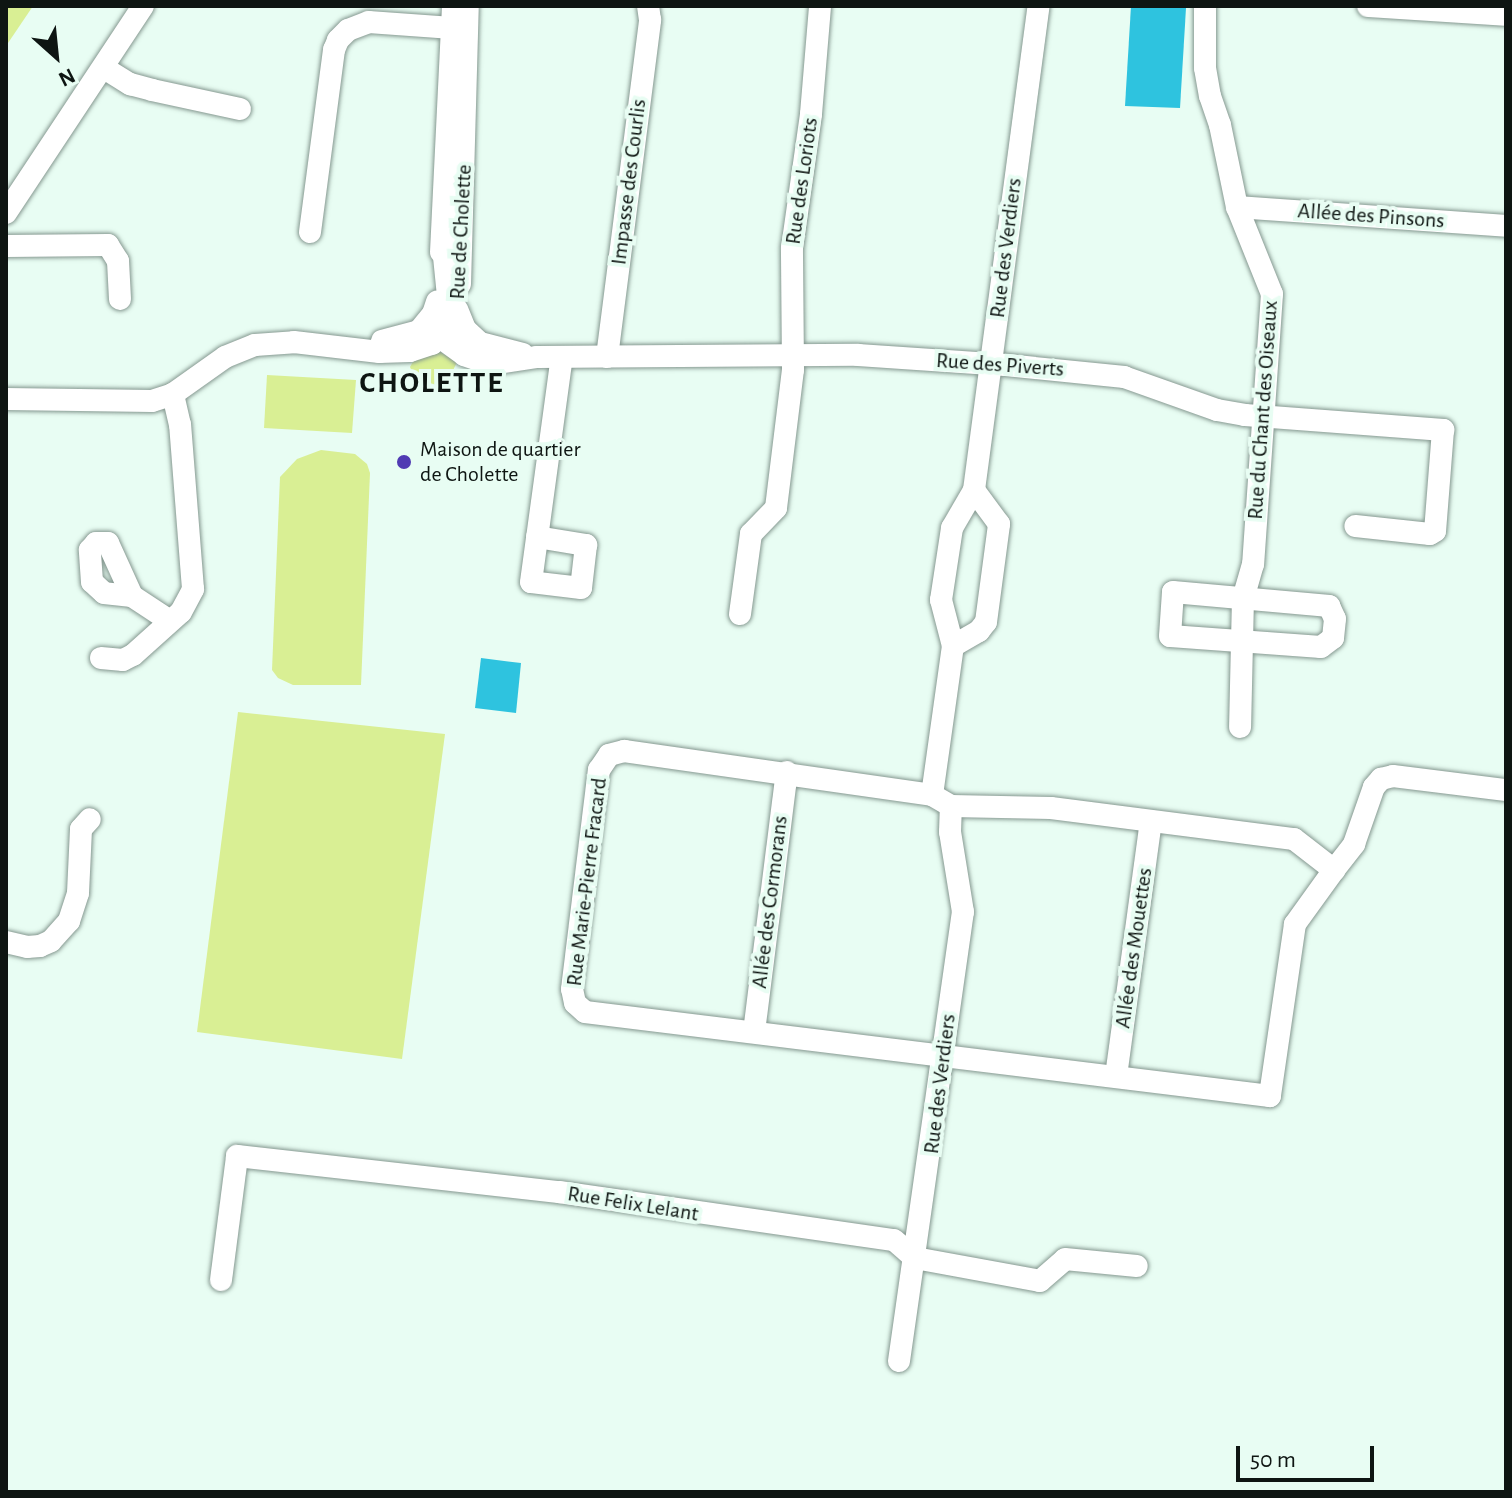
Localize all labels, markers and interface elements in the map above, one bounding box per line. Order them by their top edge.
north arrow [16,16,96,96]
text: N [55,64,79,91]
street label: Impasse des Courlis [606,98,652,266]
street label: Rue des Loriots [780,116,824,246]
street label: Rue de Cholette [444,164,478,300]
street label: Rue des Verdiers [984,177,1028,319]
street label: Allée des Pinsons [1297,198,1445,234]
street label: Rue du Chant des Oiseaux [1242,300,1284,520]
street label: Rue des Piverts [935,347,1065,383]
district label: CHOLETTE [360,365,504,401]
place label: Maison de quartier de Cholette [420,436,581,488]
marker: Maison de quartier de Cholette [395,453,413,471]
street label: Rue Marie-Pierre Fracard [561,776,613,988]
street label: Allée des Cormorans [746,814,794,990]
street label: Allée des Mouettes [1110,866,1158,1030]
street label: Rue des Verdiers [918,1013,962,1155]
street label: Rue Felix Lelant [566,1181,700,1227]
scale bar [1240,1430,1378,1480]
text: 50 m [1250,1448,1296,1472]

